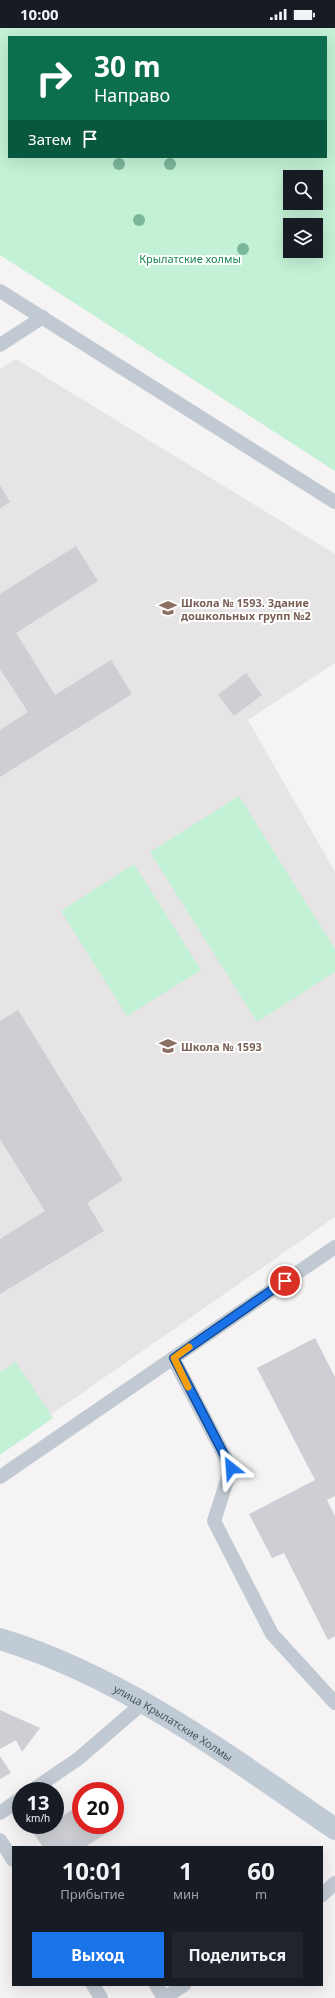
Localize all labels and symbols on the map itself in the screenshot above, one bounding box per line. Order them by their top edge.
park label: Крылатские холмы [139,251,241,266]
place label: Школа № 1593. Здание дошкольных групп №2 [181,595,311,623]
school or university icon: Школа № 1593. Здание дошкольных групп №2 [158,598,178,618]
school or university icon: Школа № 1593 [158,1036,178,1056]
place label: Школа № 1593 [181,1039,262,1054]
pin [268,1264,302,1298]
position arrow [210,1447,252,1489]
street label: улица Крылатские Холмы [111,1680,236,1764]
speed limit sign: 20 [72,1782,124,1834]

